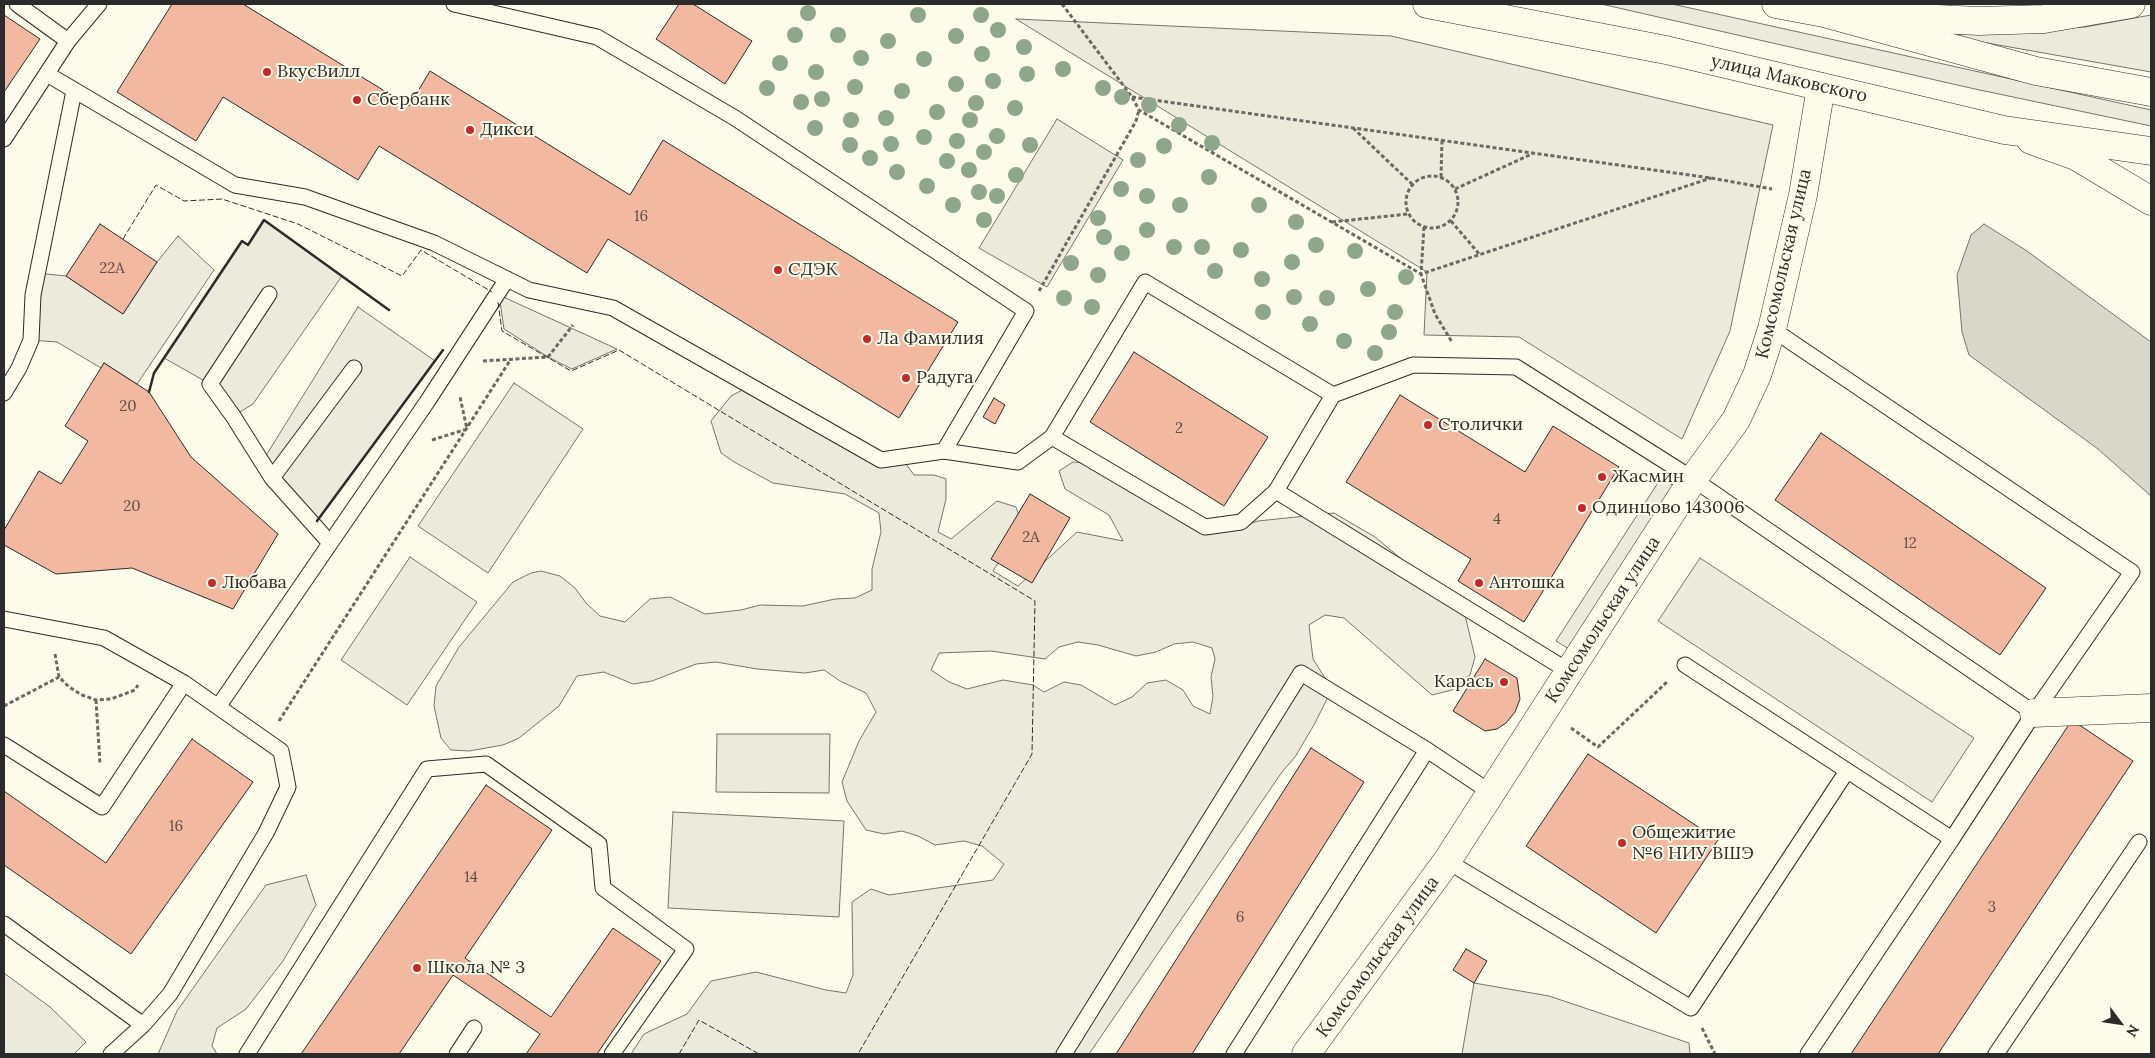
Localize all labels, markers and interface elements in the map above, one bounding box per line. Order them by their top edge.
street label: улица Маковского [1709,51,1869,107]
place label: ВкусВилл [277,61,360,83]
marker: ВкусВилл [261,66,273,78]
place label: Сбербанк [367,89,450,111]
marker: Сбербанк [351,94,363,106]
place label: Дикси [480,119,534,141]
marker: Дикси [464,124,476,136]
street label: Комсомольская улица [1752,167,1816,361]
house number: 16 [634,208,648,226]
place label: СДЭК [788,259,838,281]
house number: 22А [99,260,125,278]
marker: СДЭК [772,264,784,276]
place label: Ла Фамилия [877,328,984,350]
marker: Ла Фамилия [861,333,873,345]
place label: Радуга [916,367,974,389]
marker: Радуга [900,372,912,384]
house number: 20 [119,398,137,416]
place label: Столички [1438,414,1523,436]
marker: Столички [1422,419,1434,431]
house number: 2 [1175,420,1183,438]
place label: Жасмин [1612,466,1684,488]
marker: Жасмин [1596,471,1608,483]
place label: Одинцово 143006 [1592,497,1745,519]
house number: 20 [123,498,141,516]
marker: Одинцово 143006 [1576,502,1588,514]
house number: 4 [1493,511,1501,529]
house number: 2А [1022,529,1040,547]
street label: Комсомольская улица [1541,533,1665,707]
house number: 12 [1903,535,1917,553]
place label: Любава [222,572,287,594]
place label: Антошка [1489,572,1565,594]
marker: Любава [206,577,218,589]
marker: Антошка [1473,577,1485,589]
place label: Карась [1434,671,1494,693]
marker: Карась [1498,676,1510,688]
house number: 16 [169,818,183,836]
place label: Общежитие №6 НИУ ВШЭ [1632,822,1754,864]
marker: Общежитие №6 НИУ ВШЭ [1616,837,1628,849]
house number: 14 [464,869,478,887]
street label: Комсомольская улица [1312,872,1444,1042]
house number: 3 [1988,899,1996,917]
house number: 6 [1236,909,1244,927]
place label: Школа № 3 [427,957,525,979]
marker: Школа № 3 [411,962,423,974]
north arrow [2095,998,2145,1048]
text: N [2122,1021,2143,1040]

